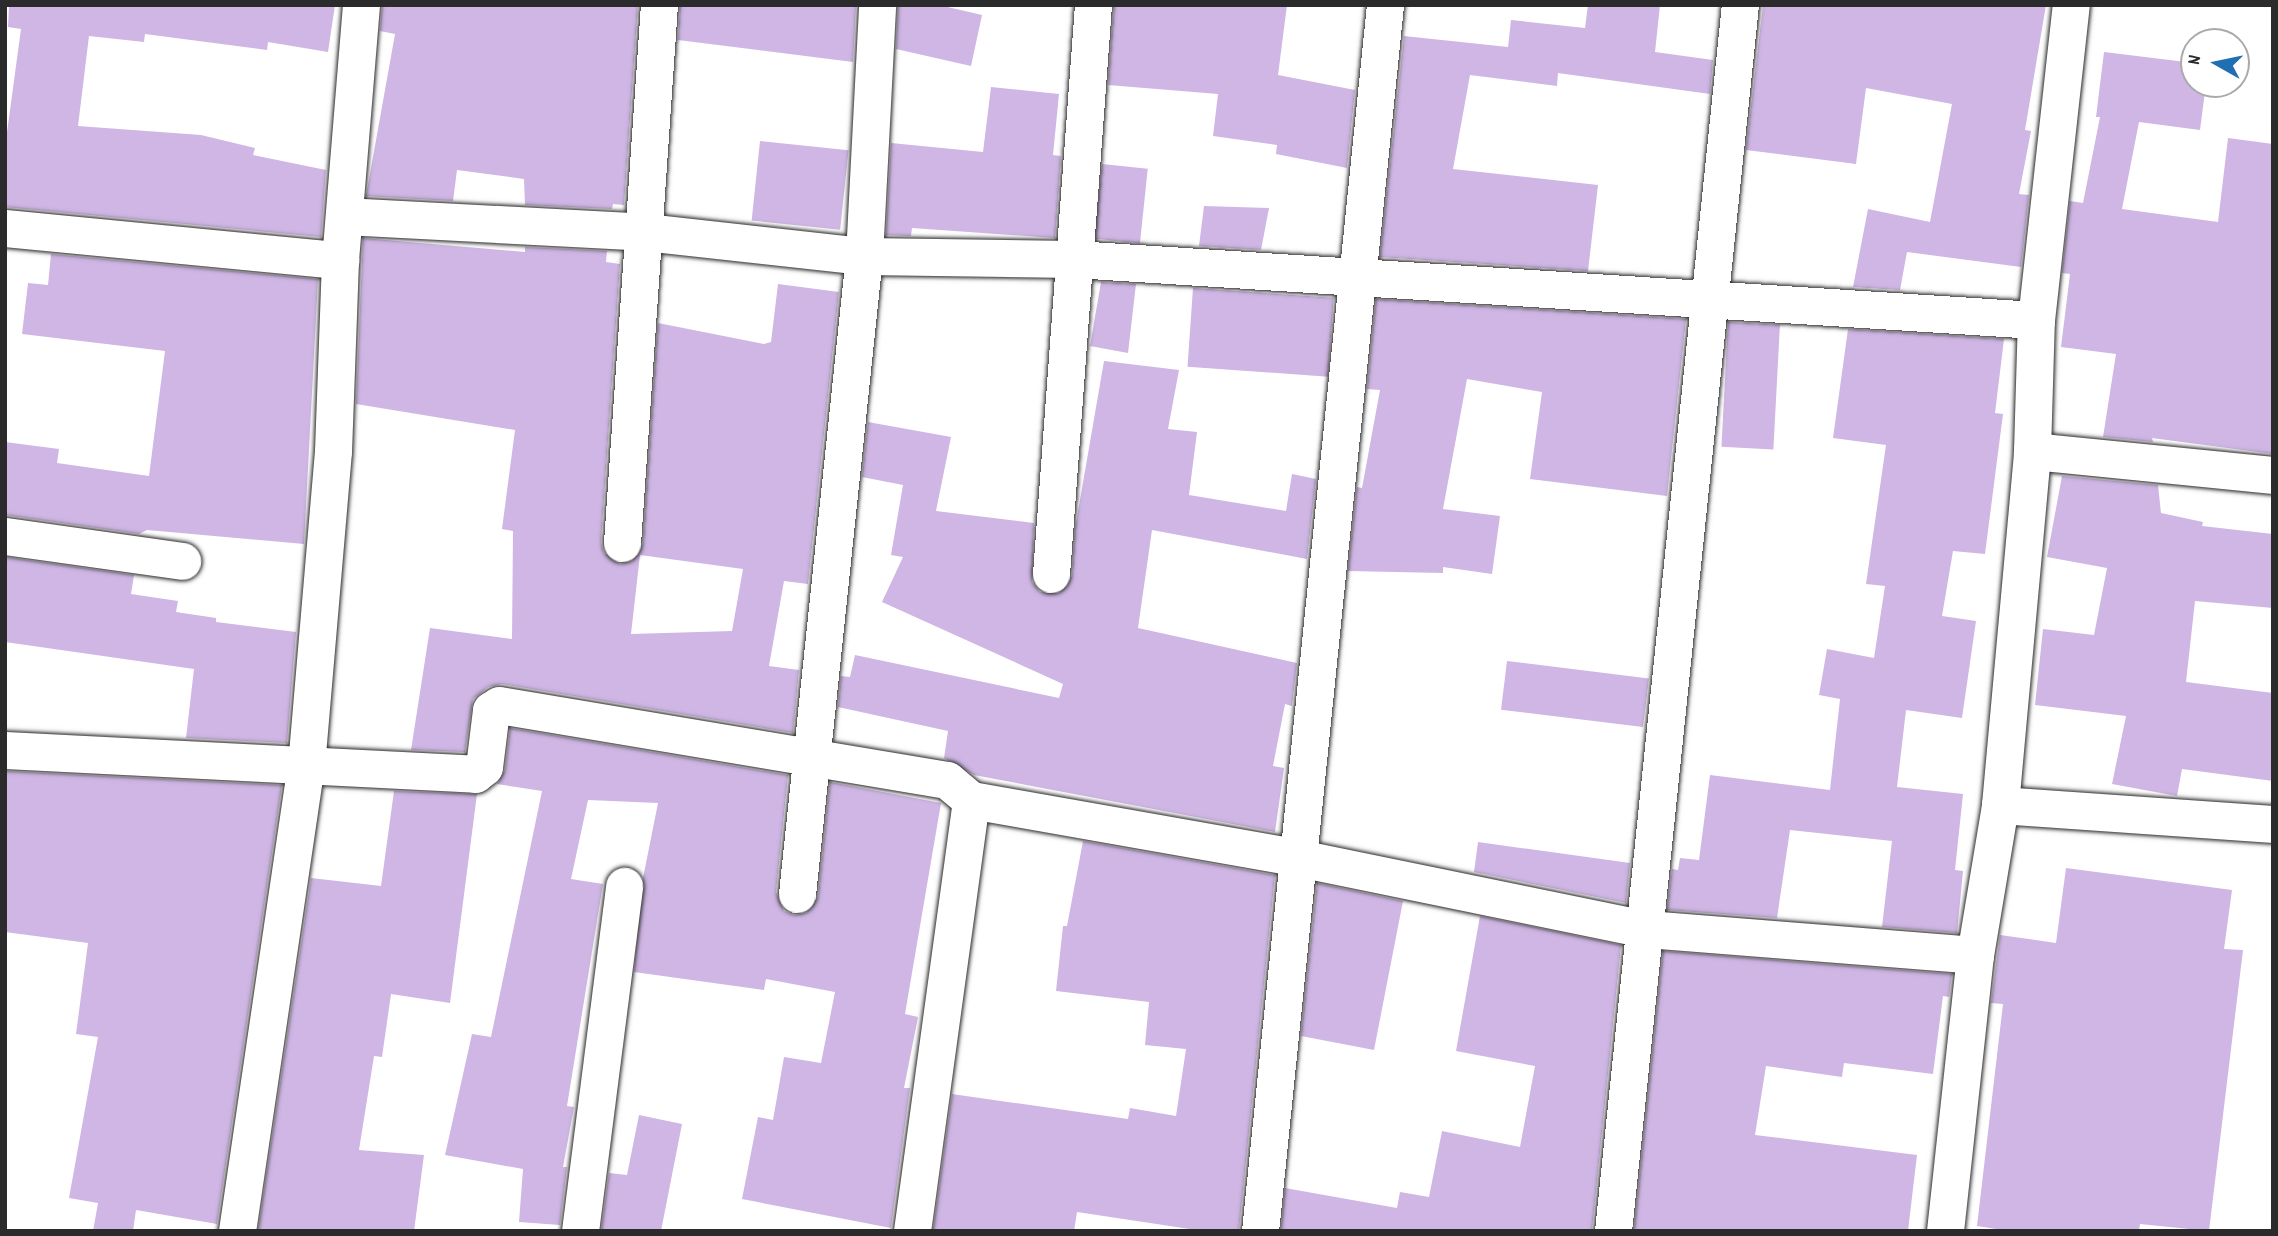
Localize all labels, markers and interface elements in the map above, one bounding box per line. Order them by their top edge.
north arrow [2180,28,2250,98]
text: N [2182,53,2210,67]

